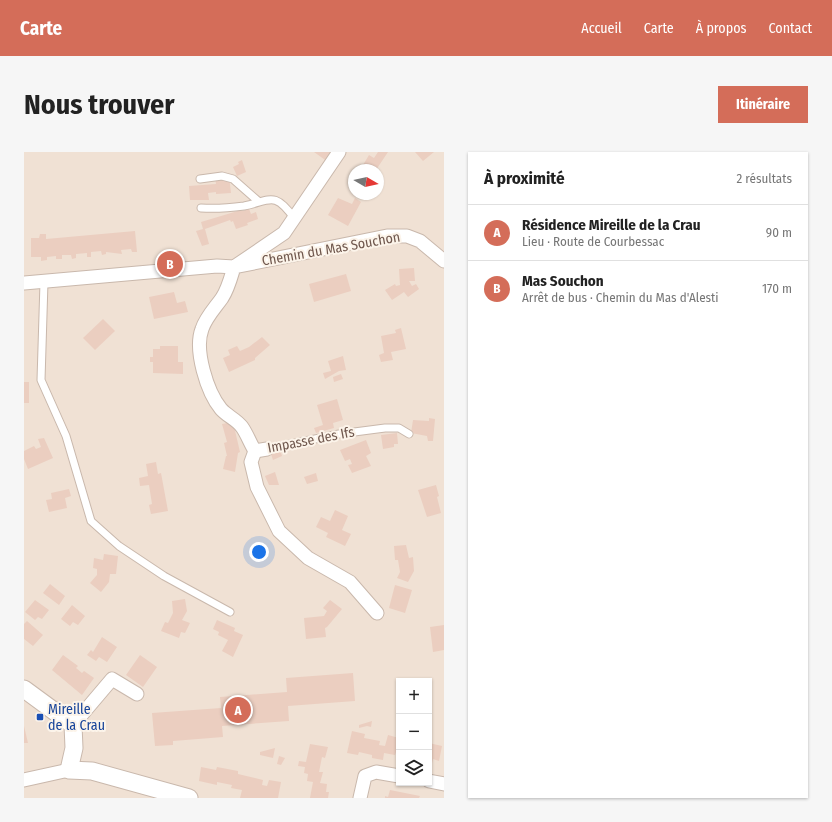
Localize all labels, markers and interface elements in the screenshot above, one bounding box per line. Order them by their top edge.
text: Carte [20,17,62,40]
text: Accueil [581,20,622,37]
text: Carte [644,20,674,37]
text: À propos [696,20,747,37]
text: Contact [769,20,812,37]
button: Itinéraire [718,86,808,123]
text: Nous trouver [24,88,175,121]
north arrow [348,164,384,200]
text: À proximité [484,168,565,189]
text: 2 résultats [737,171,792,186]
text: Résidence Mireille de la Crau [522,216,700,234]
text: A [493,225,501,240]
text: 90 m [766,225,792,240]
street label: Chemin du Mas Souchon [261,228,401,270]
text: Lieu · Route de Courbessac [522,234,664,249]
pin: B [157,249,183,279]
text: Mas Souchon [522,272,604,290]
text: B [493,281,501,296]
text: 170 m [762,281,792,296]
text: Arrêt de bus · Chemin du Mas d'Alesti [522,290,719,305]
street label: Impasse des Ifs [266,423,356,457]
your location [249,542,269,562]
map controls [396,678,432,786]
button: + [396,678,432,714]
pin: A [225,695,251,725]
place label: Mireille de la Crau [48,701,105,734]
marker: Mireille de la Crau [35,712,45,722]
button: − [396,714,432,750]
button: layers [396,750,432,786]

